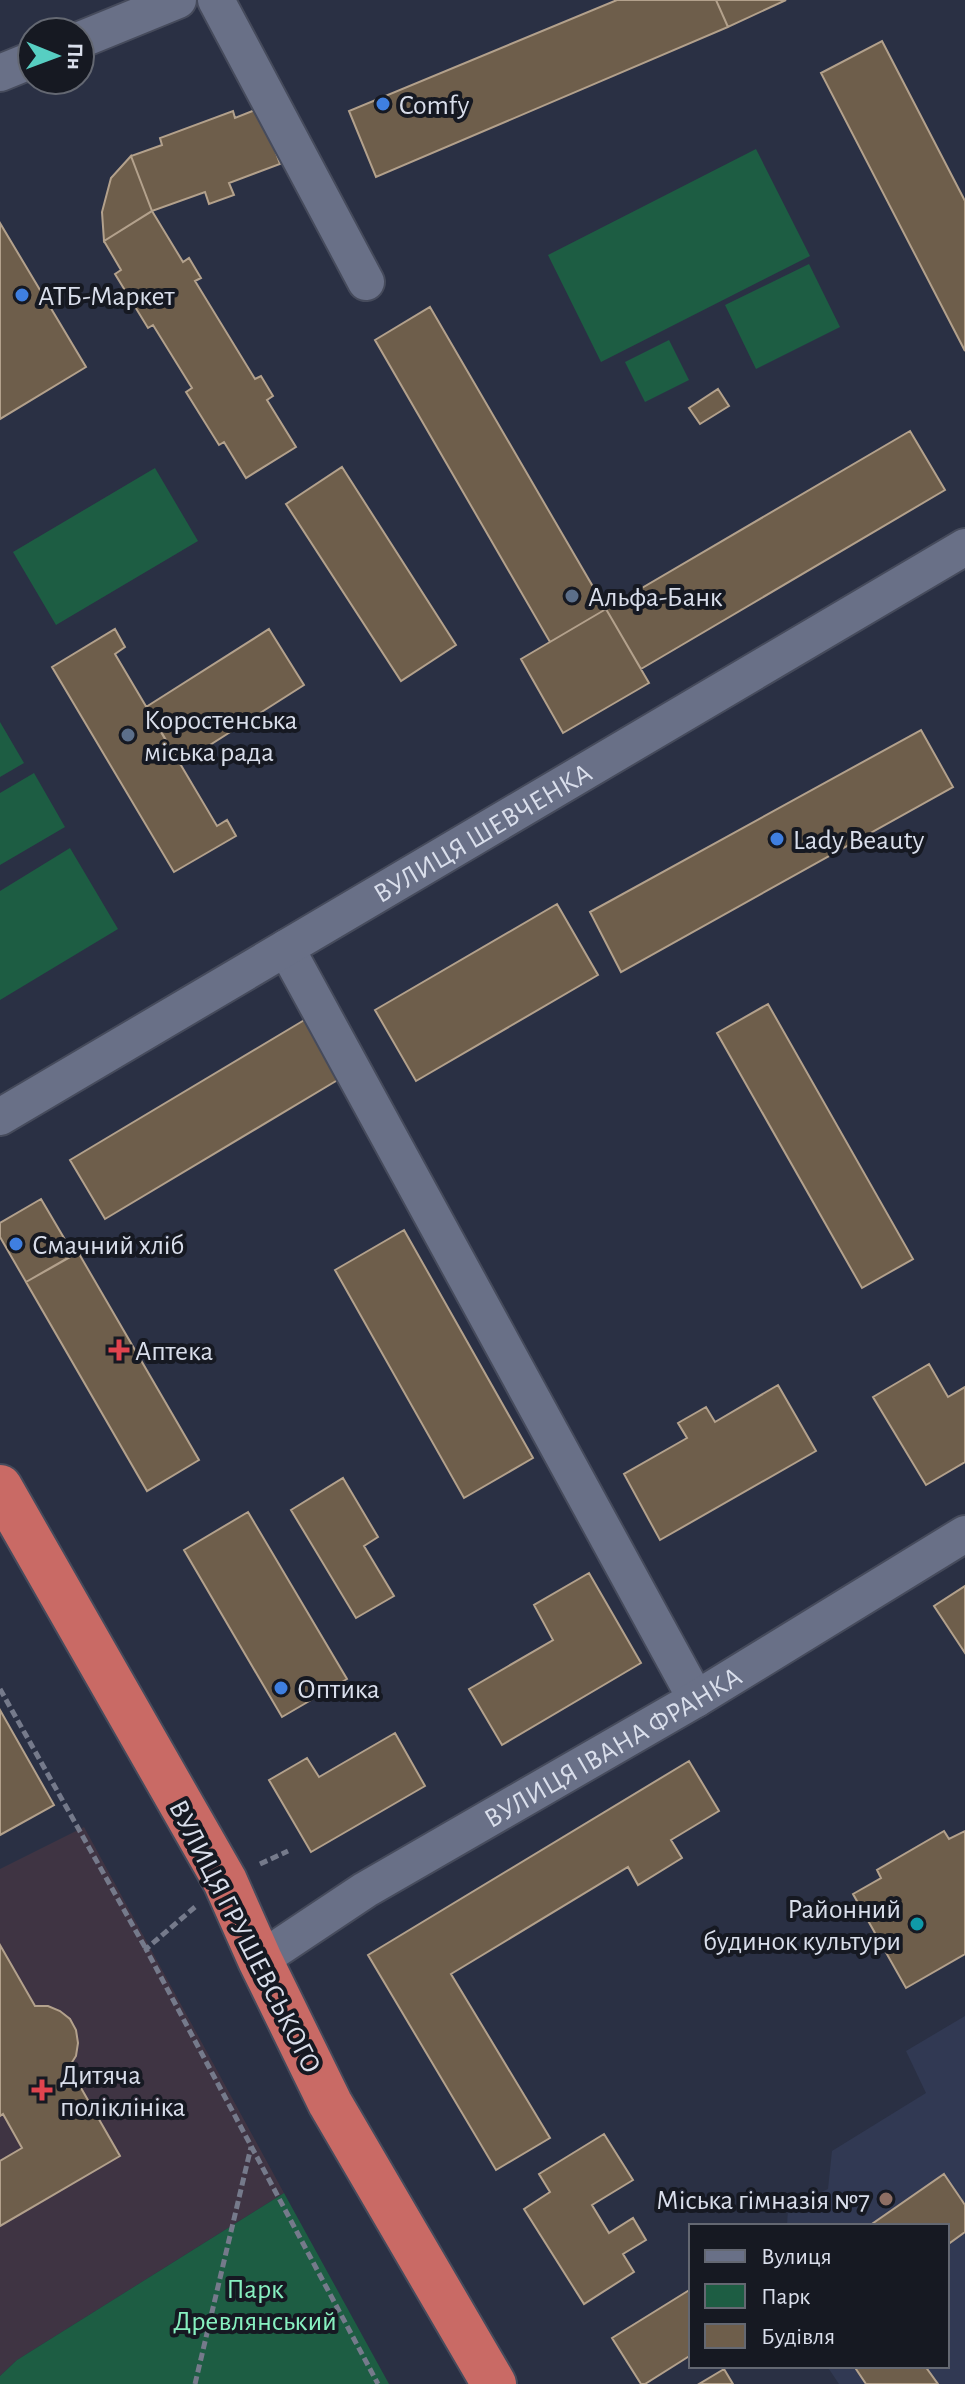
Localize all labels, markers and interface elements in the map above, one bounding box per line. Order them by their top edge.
north arrow [16,16,96,96]
text: Пн [64,43,86,70]
place label: Comfy [399,92,470,120]
marker: Comfy [374,95,392,113]
place label: АТБ-Маркет [38,283,176,311]
marker: АТБ-Маркет [13,286,31,304]
place label: Альфа-Банк [588,584,723,612]
marker: Альфа-Банк [563,587,581,605]
place label: Коростенська міська рада [144,707,298,767]
marker: Коростенська міська рада [119,726,137,744]
street label: ВУЛИЦЯ ШЕВЧЕНКА [369,759,597,909]
place label: Lady Beauty [793,827,924,855]
marker: Lady Beauty [768,830,786,848]
place label: Смачний хліб [32,1232,184,1260]
marker: Смачний хліб [7,1235,25,1253]
place label: Аптека [135,1338,213,1366]
marker: Аптека [110,1341,128,1359]
street label: ВУЛИЦЯ ІВАНА ФРАНКА [480,1663,747,1834]
place label: Оптика [297,1676,380,1704]
marker: Оптика [272,1679,290,1697]
street label: ВУЛИЦЯ ГРУШЕВСЬКОГО [163,1796,325,2078]
place label: Районний будинок культури [703,1896,901,1956]
marker: Районний будинок культури [908,1915,926,1933]
place label: Дитяча поліклініка [60,2062,186,2122]
marker: Дитяча поліклініка [31,2079,53,2101]
place label: Міська гімназія №7 [656,2187,870,2215]
marker: Міська гімназія №7 [877,2190,895,2208]
legend [689,2224,949,2368]
text: Вулиця [761,2245,832,2269]
park label: Парк Древлянський [173,2276,337,2336]
text: Парк [761,2285,810,2309]
text: Будівля [761,2325,835,2349]

